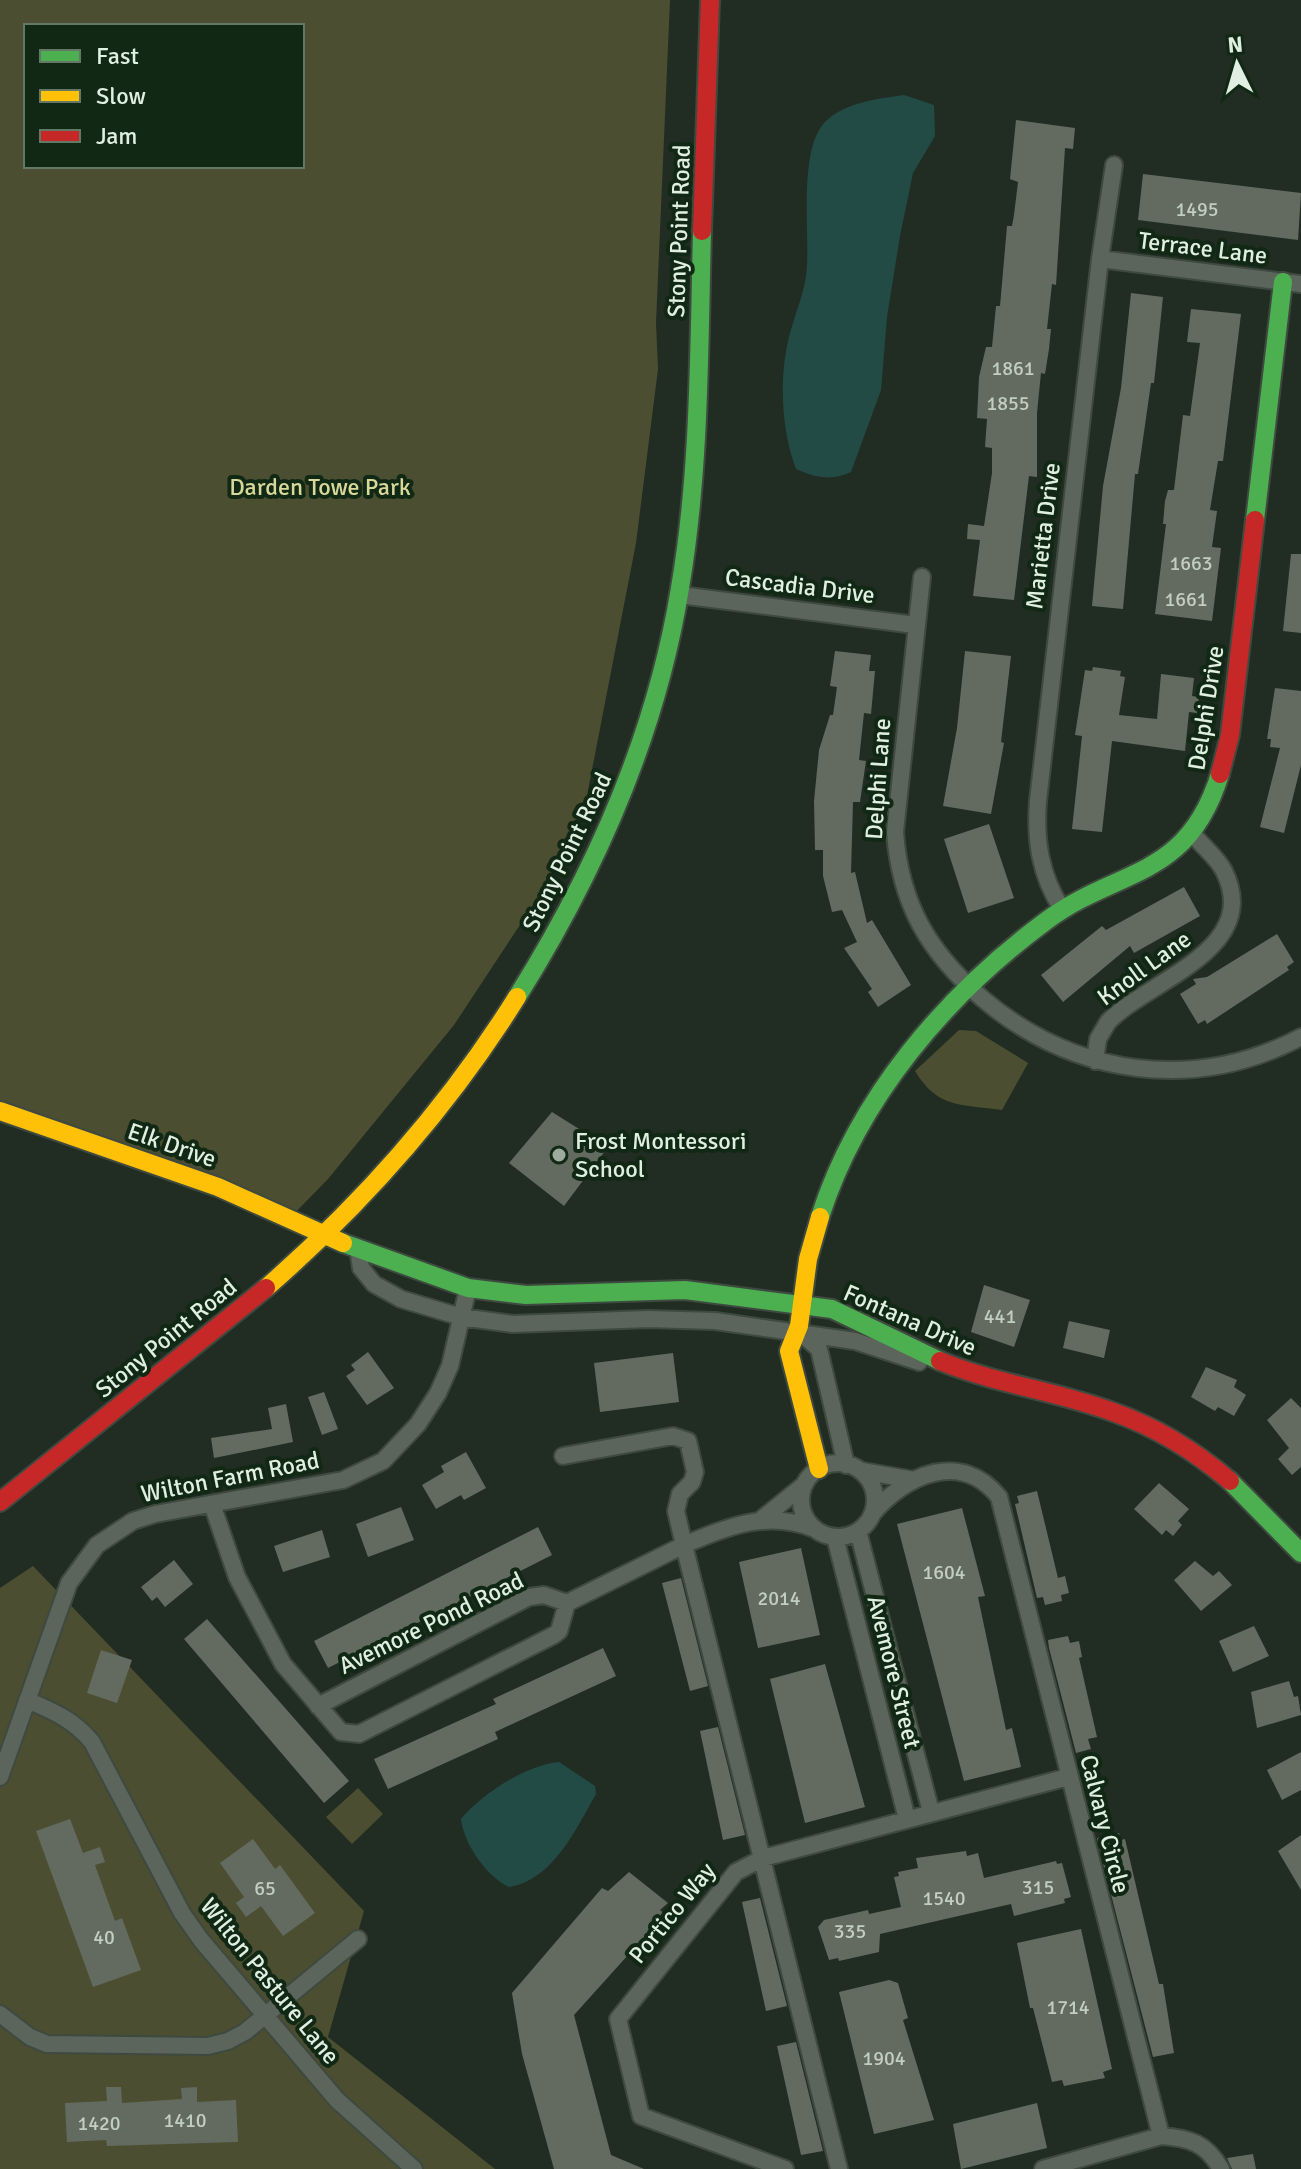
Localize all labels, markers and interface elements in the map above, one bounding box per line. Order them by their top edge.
legend [24,24,304,168]
north arrow [1197,24,1277,104]
text: N [1226,30,1244,59]
text: Fast [96,41,139,71]
text: Slow [96,81,146,111]
text: Jam [96,121,137,151]
street label: Stony Point Road [661,144,697,318]
house number: 1495 [1175,197,1219,222]
street label: Terrace Lane [1137,225,1269,271]
house number: 1861 [991,356,1035,381]
house number: 1855 [986,391,1030,416]
street label: Marietta Drive [1019,461,1067,611]
park label: Darden Towe Park [229,472,411,502]
house number: 1663 [1169,551,1213,576]
street label: Cascadia Drive [723,562,877,610]
house number: 1661 [1164,587,1208,612]
street label: Delphi Drive [1181,643,1231,773]
street label: Delphi Lane [859,717,897,841]
street label: Stony Point Road [516,768,618,936]
street label: Knoll Lane [1091,924,1197,1012]
street label: Elk Drive [124,1116,220,1174]
place label: Frost Montessori School [575,1126,746,1184]
marker: Frost Montessori School [550,1146,568,1164]
street label: Stony Point Road [89,1272,243,1404]
street label: Fontana Drive [839,1277,981,1363]
house number: 441 [984,1304,1016,1329]
street label: Wilton Farm Road [138,1445,322,1509]
house number: 1604 [922,1560,966,1585]
street label: Avemore Pond Road [334,1565,528,1681]
house number: 2014 [757,1586,801,1611]
street label: Avemore Street [860,1592,928,1752]
street label: Calvary Circle [1073,1752,1137,1896]
street label: Portico Way [622,1856,722,1970]
house number: 315 [1022,1875,1054,1900]
house number: 65 [254,1876,276,1901]
house number: 1540 [922,1886,966,1911]
street label: Wilton Pasture Lane [194,1892,346,2070]
house number: 335 [834,1919,866,1944]
house number: 40 [93,1925,115,1950]
house number: 1714 [1046,1995,1090,2020]
house number: 1904 [862,2046,906,2071]
house number: 1410 [163,2108,207,2133]
house number: 1420 [77,2111,121,2136]

